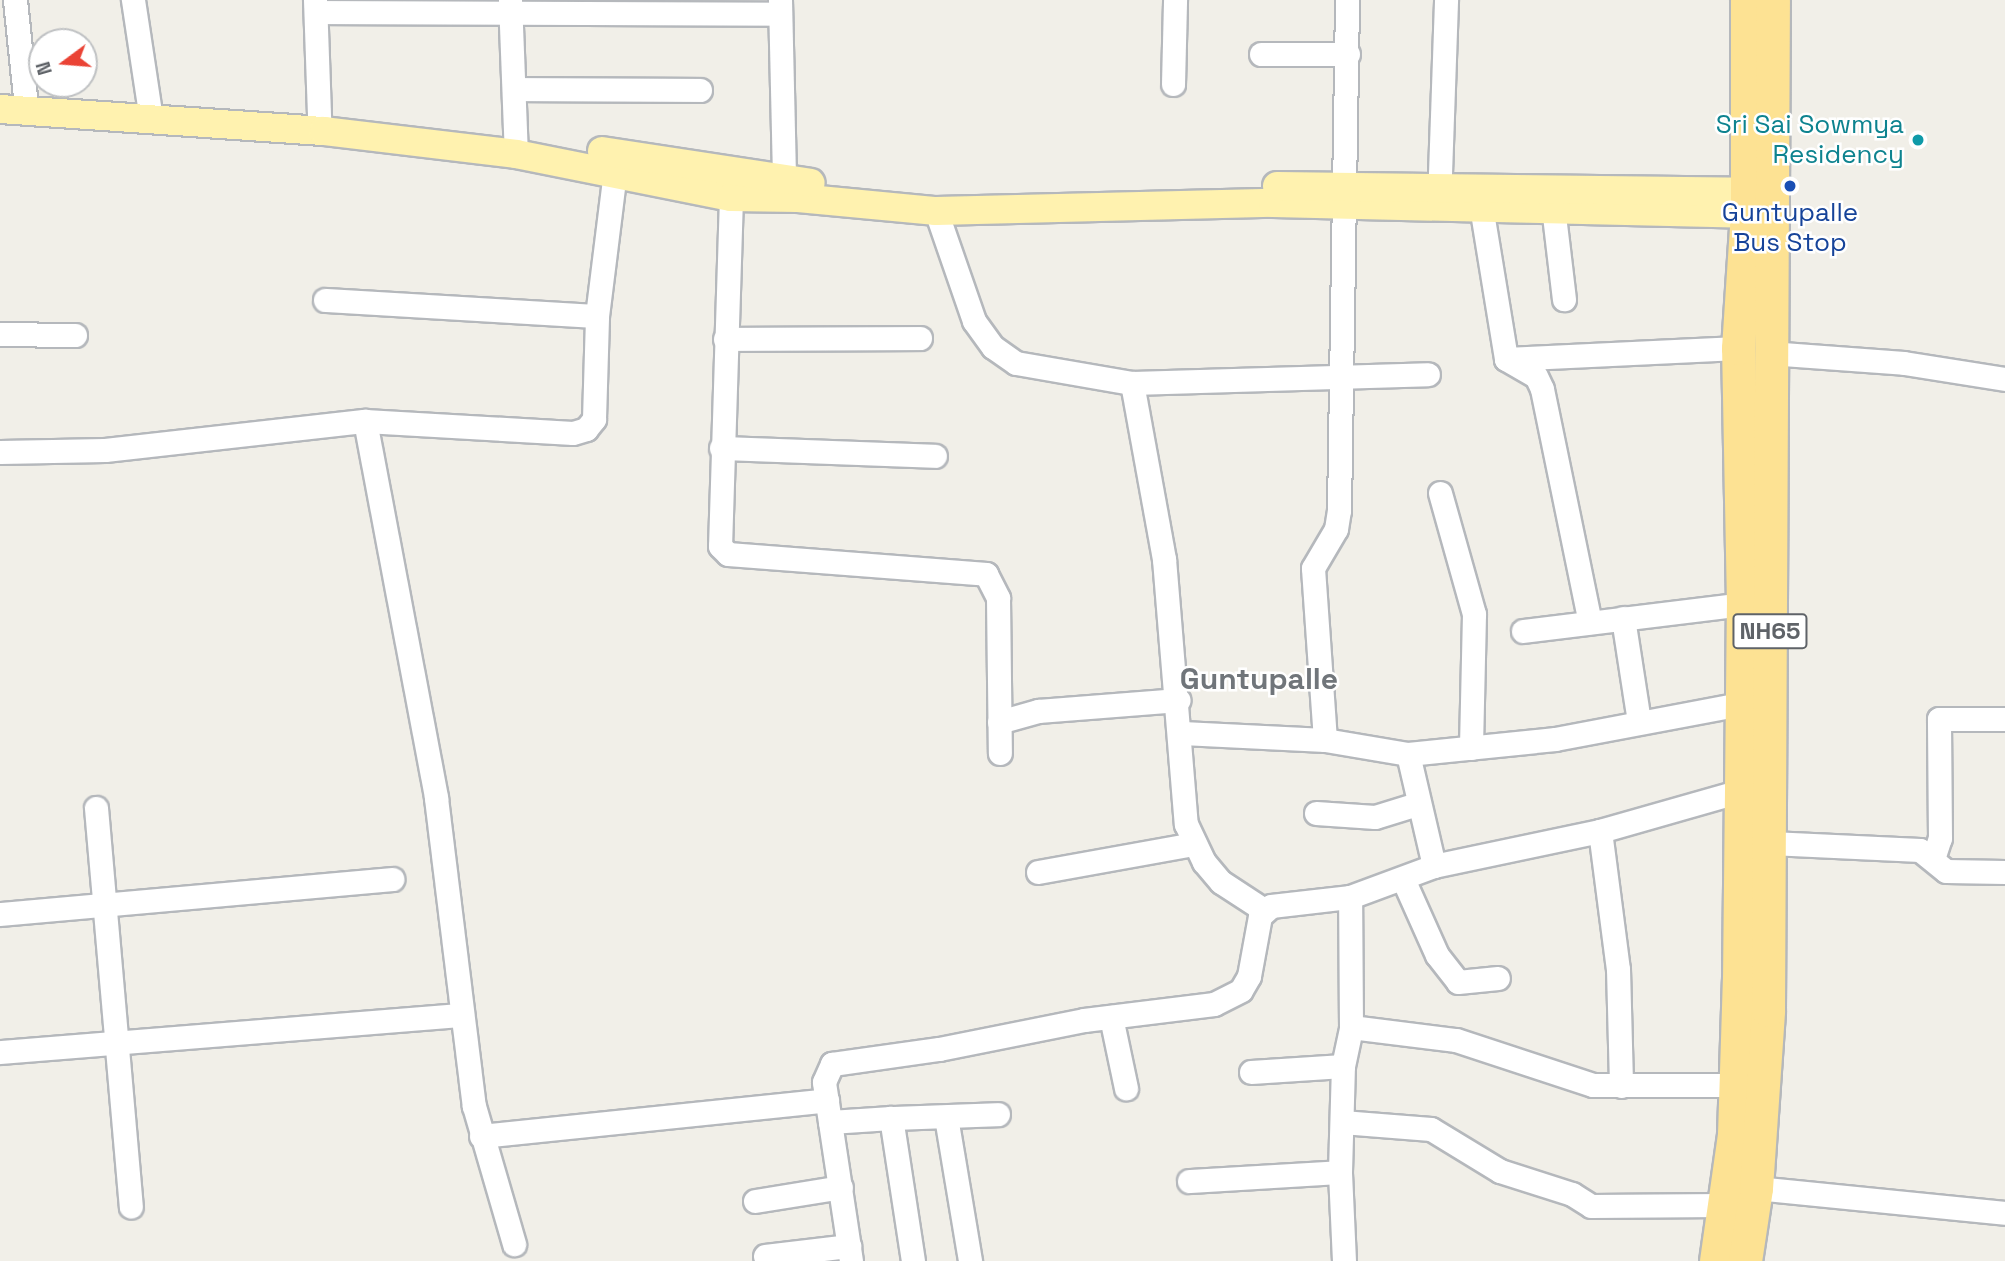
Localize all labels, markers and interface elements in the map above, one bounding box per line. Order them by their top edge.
north arrow [28,28,98,98]
text: N [30,59,58,78]
place label: Sri Sai Sowmya Residency [1716,109,1904,170]
marker: Sri Sai Sowmya Residency [1910,132,1926,148]
marker: Guntupalle Bus Stop [1782,178,1798,194]
place label: Guntupalle Bus Stop [1722,197,1858,258]
road number: NH65 [1732,610,1809,652]
district label: Guntupalle [1180,661,1338,697]

